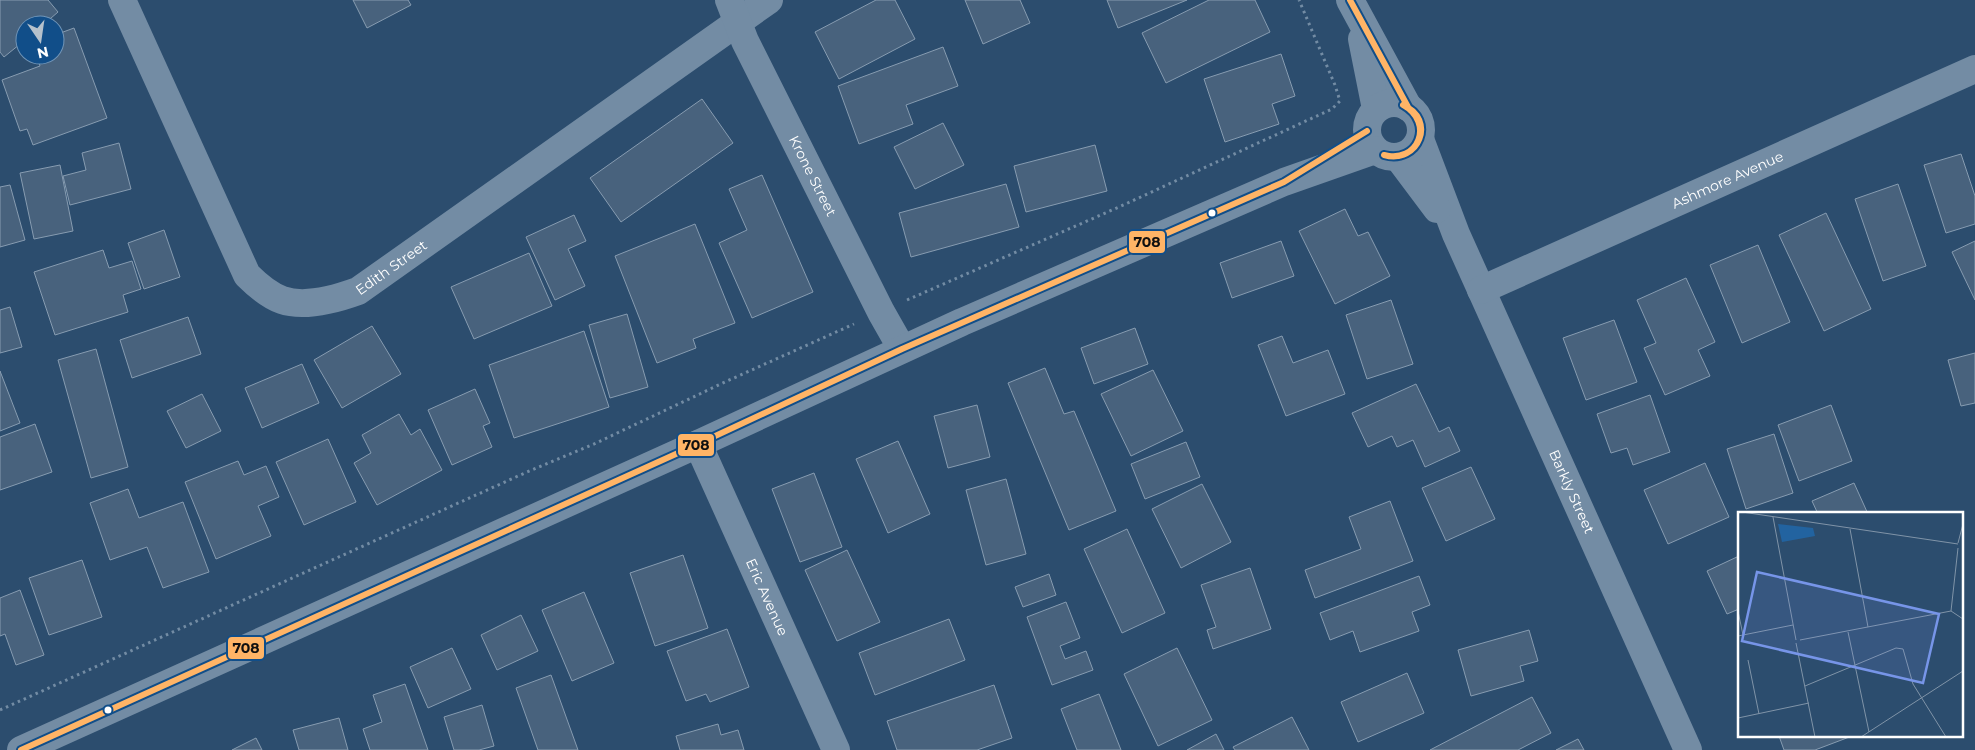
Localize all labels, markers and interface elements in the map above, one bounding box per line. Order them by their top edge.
north arrow [15,15,65,65]
text: N [35,43,50,63]
street label: Krone Street [785,133,841,220]
street label: Ashmore Avenue [1669,147,1786,213]
unlabelled marker [1207,208,1217,218]
line badge: 708 [1128,230,1166,254]
text: 708 [1133,233,1161,251]
street label: Edith Street [352,236,431,299]
line badge: 708 [677,433,715,457]
text: 708 [682,436,710,454]
street label: Barkly Street [1545,447,1599,537]
inset map [1738,512,1962,738]
street label: Eric Avenue [742,556,792,639]
line badge: 708 [227,636,265,660]
text: 708 [232,639,260,657]
unlabelled marker [103,705,113,715]

